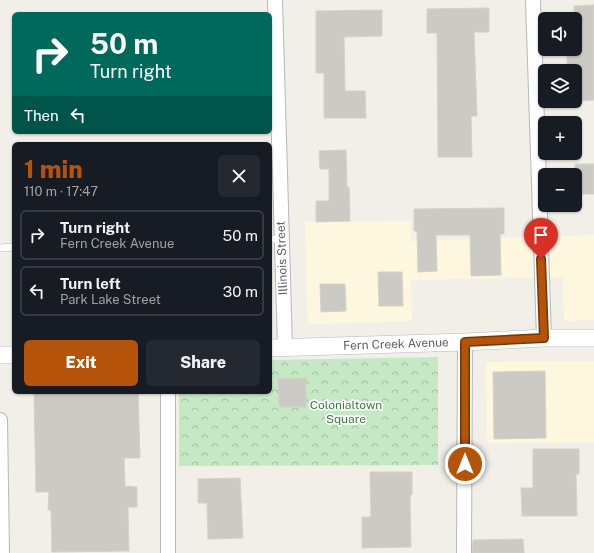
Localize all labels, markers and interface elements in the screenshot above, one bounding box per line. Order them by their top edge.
map controls [538,12,582,212]
button: sound [538,12,582,56]
text: 50 m [90,27,158,60]
icon: right [24,28,76,80]
text: Turn right [90,61,172,82]
button: layers [538,64,582,108]
icon: left [67,104,89,126]
text: Then [24,107,59,124]
button: + [538,116,582,160]
text: 1 min [24,155,83,183]
button: close [218,155,260,197]
button: − [538,168,582,212]
text: 110 m · 17:47 [24,184,98,199]
pin [524,218,558,259]
text: Turn right [60,219,130,236]
street label: Illinois Street [274,220,290,295]
icon: right [26,224,48,246]
icon: arrive [530,224,552,246]
text: 50 m [223,227,258,244]
text: Fern Creek Avenue [60,236,174,251]
text: Turn left [60,275,121,292]
icon: left [26,280,48,302]
text: 30 m [223,283,258,300]
text: Park Lake Street [60,292,161,307]
street label: Fern Creek Avenue [343,335,449,353]
button: Exit [24,340,138,386]
button: Share [146,340,260,386]
park label: Colonialtown Square [310,398,382,426]
position arrow [444,443,486,485]

